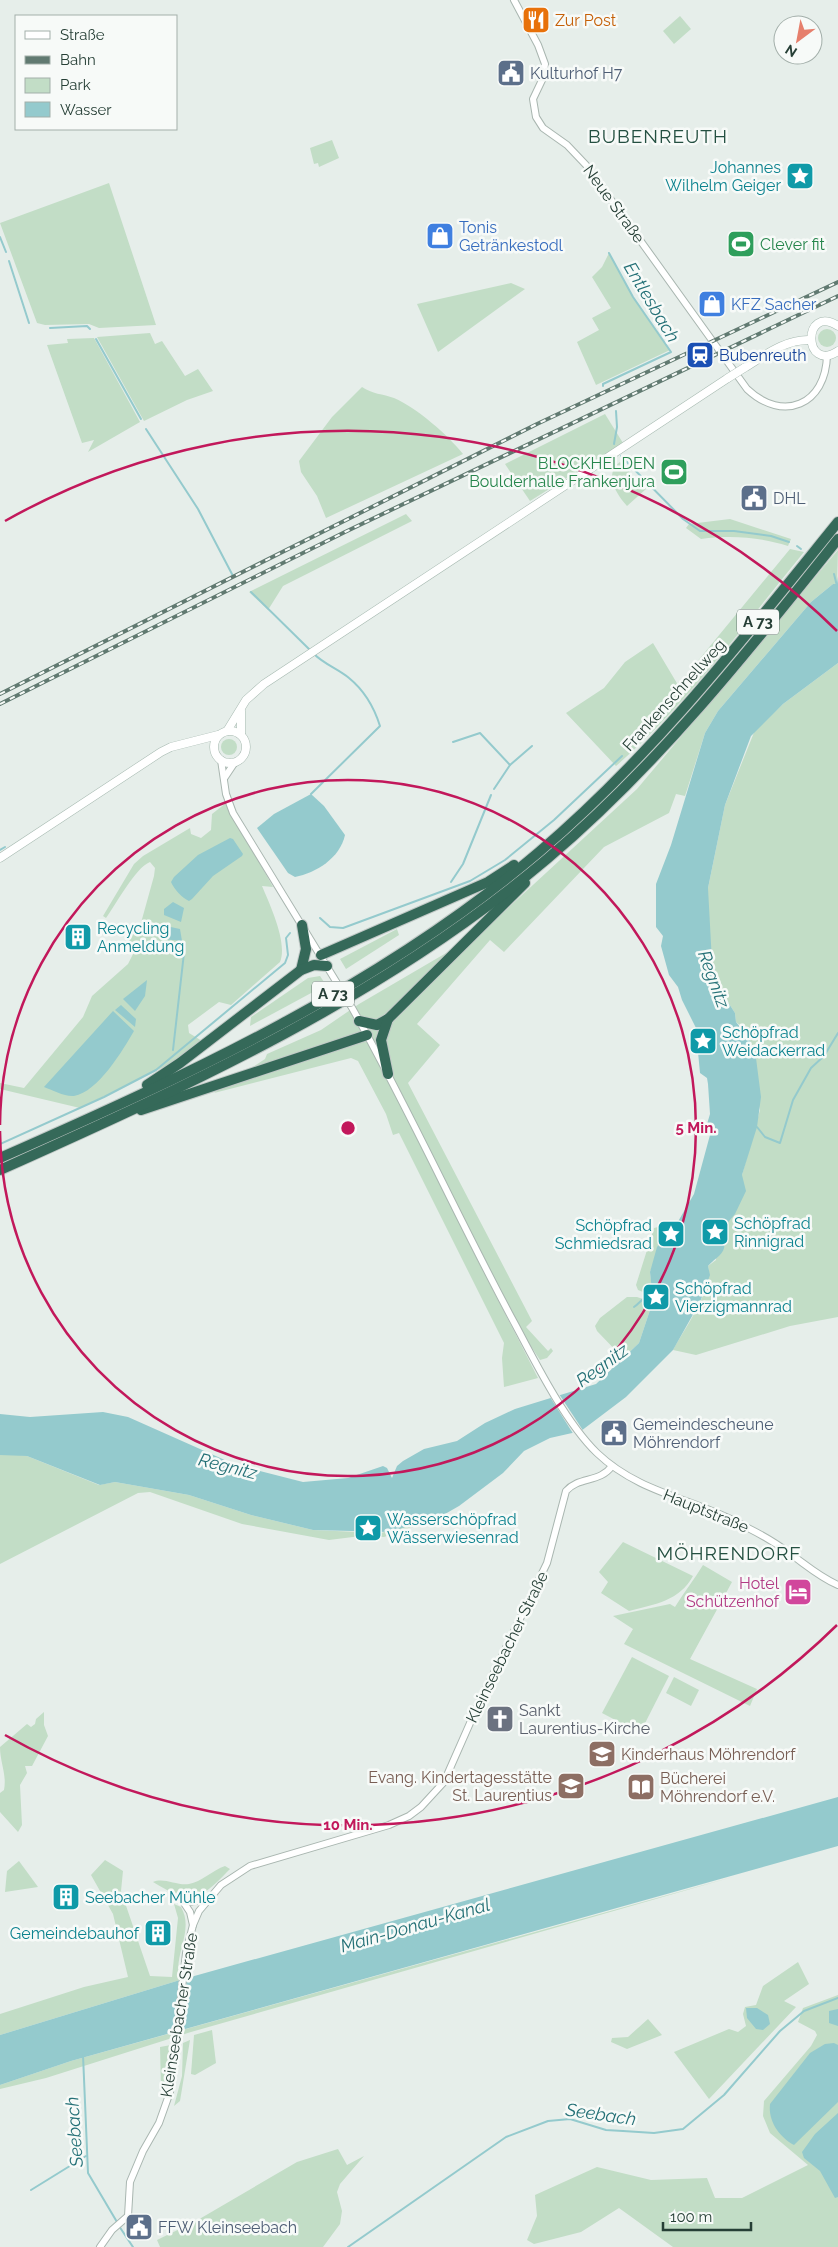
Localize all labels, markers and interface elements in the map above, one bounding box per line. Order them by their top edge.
restaurant icon: Zur Post [521,5,551,35]
place label: Zur Post [555,11,617,30]
legend [15,15,178,130]
north arrow [773,15,823,65]
text: Straße [60,26,105,44]
text: N [782,41,800,61]
text: Bahn [60,51,96,69]
public building icon: Kulturhof H7 [496,58,526,88]
place label: Kulturhof H7 [530,64,623,83]
text: Park [60,76,91,94]
text: Wasser [60,101,112,119]
district label: BUBENREUTH [588,125,728,147]
place label: Johannes Wilhelm Geiger [665,158,781,195]
street label: Neue Straße [579,161,649,247]
place icon: Johannes Wilhelm Geiger [785,161,815,191]
place label: Tonis Getränkestodl [459,218,564,255]
shop icon: Tonis Getränkestodl [425,221,455,251]
sports icon: Clever fit [726,229,756,259]
place label: Clever fit [760,235,826,254]
water label: Entlesbach [620,258,684,346]
shop icon: KFZ Sacher [697,289,727,319]
place label: KFZ Sacher [731,295,817,314]
station icon: Bubenreuth [685,340,715,370]
place label: Bubenreuth [719,346,807,365]
place label: BLOCKHELDEN Boulderhalle Frankenjura [469,454,655,491]
sports icon: BLOCKHELDEN Boulderhalle Frankenjura [659,457,689,487]
public building icon: DHL [739,483,769,513]
place label: DHL [773,489,806,508]
road number: A 73 [737,610,779,634]
street label: Frankenschnellweg [619,635,729,755]
place label: Recycling Anmeldung [97,919,184,956]
building icon: Recycling Anmeldung [63,922,93,952]
water label: Regnitz [694,947,734,1011]
road number: A 73 [312,982,354,1006]
place label: Schöpfrad Weidackerrad [722,1023,825,1060]
place icon: Schöpfrad Weidackerrad [688,1026,718,1056]
centre of rings [339,1119,357,1137]
text: 5 Min. [675,1119,717,1137]
place label: Schöpfrad Rinnigrad [734,1214,811,1251]
place label: Schöpfrad Schmiedsrad [555,1216,652,1253]
place icon: Schöpfrad Rinnigrad [700,1217,730,1247]
place icon: Schöpfrad Schmiedsrad [656,1219,686,1249]
place label: Schöpfrad Vierzigmannrad [675,1279,792,1316]
place icon: Schöpfrad Vierzigmannrad [641,1282,671,1312]
water label: Regnitz [572,1339,633,1391]
place label: Gemeindescheune Möhrendorf [633,1415,774,1452]
public building icon: Gemeindescheune Möhrendorf [599,1418,629,1448]
water label: Regnitz [197,1449,260,1484]
street label: Hauptstraße [660,1485,752,1537]
place label: Wasserschöpfrad Wässerwiesenrad [387,1510,519,1547]
place icon: Wasserschöpfrad Wässerwiesenrad [353,1513,383,1543]
district label: MÖHRENDORF [656,1542,802,1564]
street label: Kleinseebacher Straße [462,1568,552,1726]
place label: Hotel Schützenhof [686,1574,780,1611]
hotel icon: Hotel Schützenhof [783,1577,813,1607]
place label: Sankt Laurentius-Kirche [519,1701,650,1738]
church icon: Sankt Laurentius-Kirche [485,1704,515,1734]
school or university icon: Kinderhaus Möhrendorf [587,1739,617,1769]
place label: Kinderhaus Möhrendorf [621,1745,796,1764]
place label: Evang. Kindertagesstätte St. Laurentius [368,1768,552,1805]
place label: Bücherei Möhrendorf e.V. [660,1769,775,1806]
school or university icon: Evang. Kindertagesstätte St. Laurentius [556,1771,586,1801]
library icon: Bücherei Möhrendorf e.V. [626,1772,656,1802]
text: 10 Min. [323,1816,373,1834]
building icon: Seebacher Mühle [51,1882,81,1912]
place label: Seebacher Mühle [85,1888,216,1907]
water label: Main-Donau-Kanal [338,1894,493,1956]
building icon: Gemeindebauhof [143,1918,173,1948]
place label: Gemeindebauhof [10,1924,140,1943]
street label: Kleinseebacher Straße [157,1931,201,2099]
water label: Seebach [61,2096,87,2169]
water label: Seebach [564,2099,637,2129]
scale bar [663,2200,750,2232]
text: 100 m [670,2208,712,2226]
public building icon: FFW Kleinseebach [124,2212,154,2242]
place label: FFW Kleinseebach [158,2218,297,2237]

